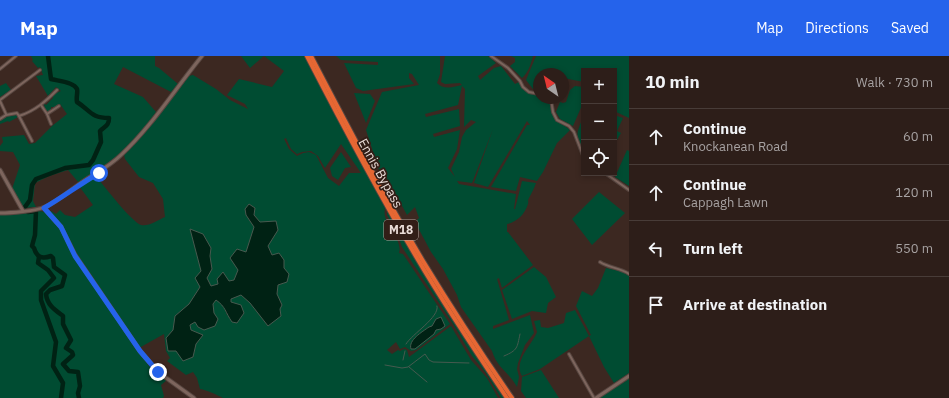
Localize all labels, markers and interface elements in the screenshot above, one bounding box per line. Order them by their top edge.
text: Map [20,16,58,40]
text: Map [756,19,783,37]
text: Directions [805,19,869,37]
text: Saved [891,19,929,37]
north arrow [533,68,569,104]
map controls [581,68,617,176]
button: + [581,68,617,104]
text: 10 min [645,71,700,93]
text: Walk · 730 m [856,74,933,91]
button: − [581,104,617,140]
text: Continue [683,119,747,138]
icon: ahead [645,126,667,148]
text: 60 m [903,128,933,145]
street label: Ennis Bypass [354,135,407,211]
text: Knockanean Road [683,138,788,155]
button: locate [581,140,617,176]
route start [90,164,108,182]
text: Continue [683,175,747,194]
icon: ahead [645,182,667,204]
text: 120 m [895,184,933,201]
text: Cappagh Lawn [683,194,768,211]
road number: M18 [384,220,418,240]
icon: left [645,238,667,260]
text: Turn left [683,239,743,258]
text: 550 m [895,240,933,257]
icon: arrive [645,294,667,316]
text: Arrive at destination [683,295,827,314]
route end [149,363,167,381]

